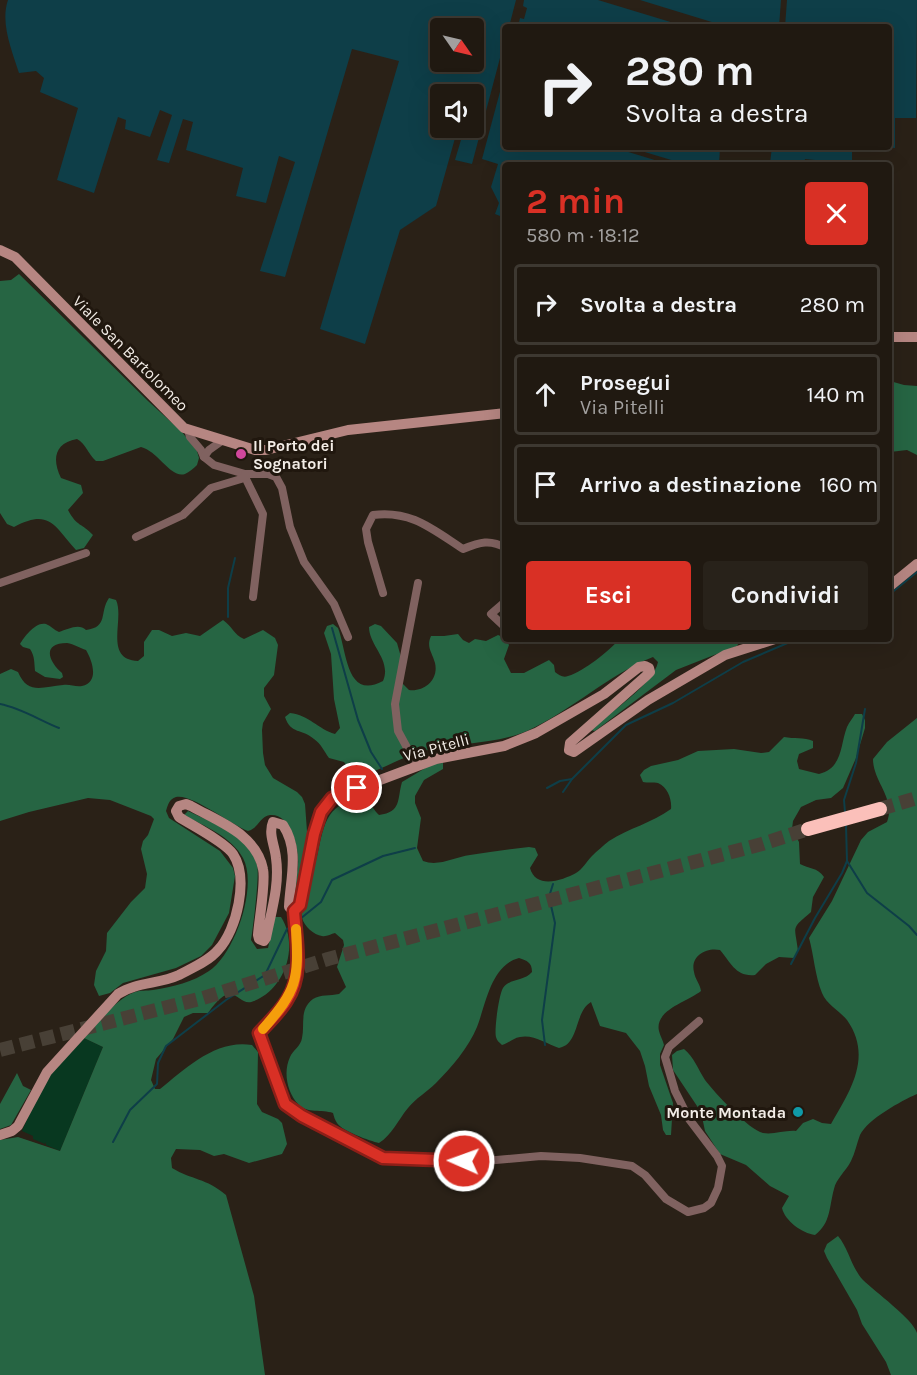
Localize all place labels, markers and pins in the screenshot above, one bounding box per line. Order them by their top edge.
place label: Il Porto dei Sognatori [253,436,334,473]
marker: Il Porto dei Sognatori [234,447,248,461]
pin [331,762,382,813]
place label: Monte Montada [666,1103,786,1122]
marker: Monte Montada [791,1105,805,1119]

